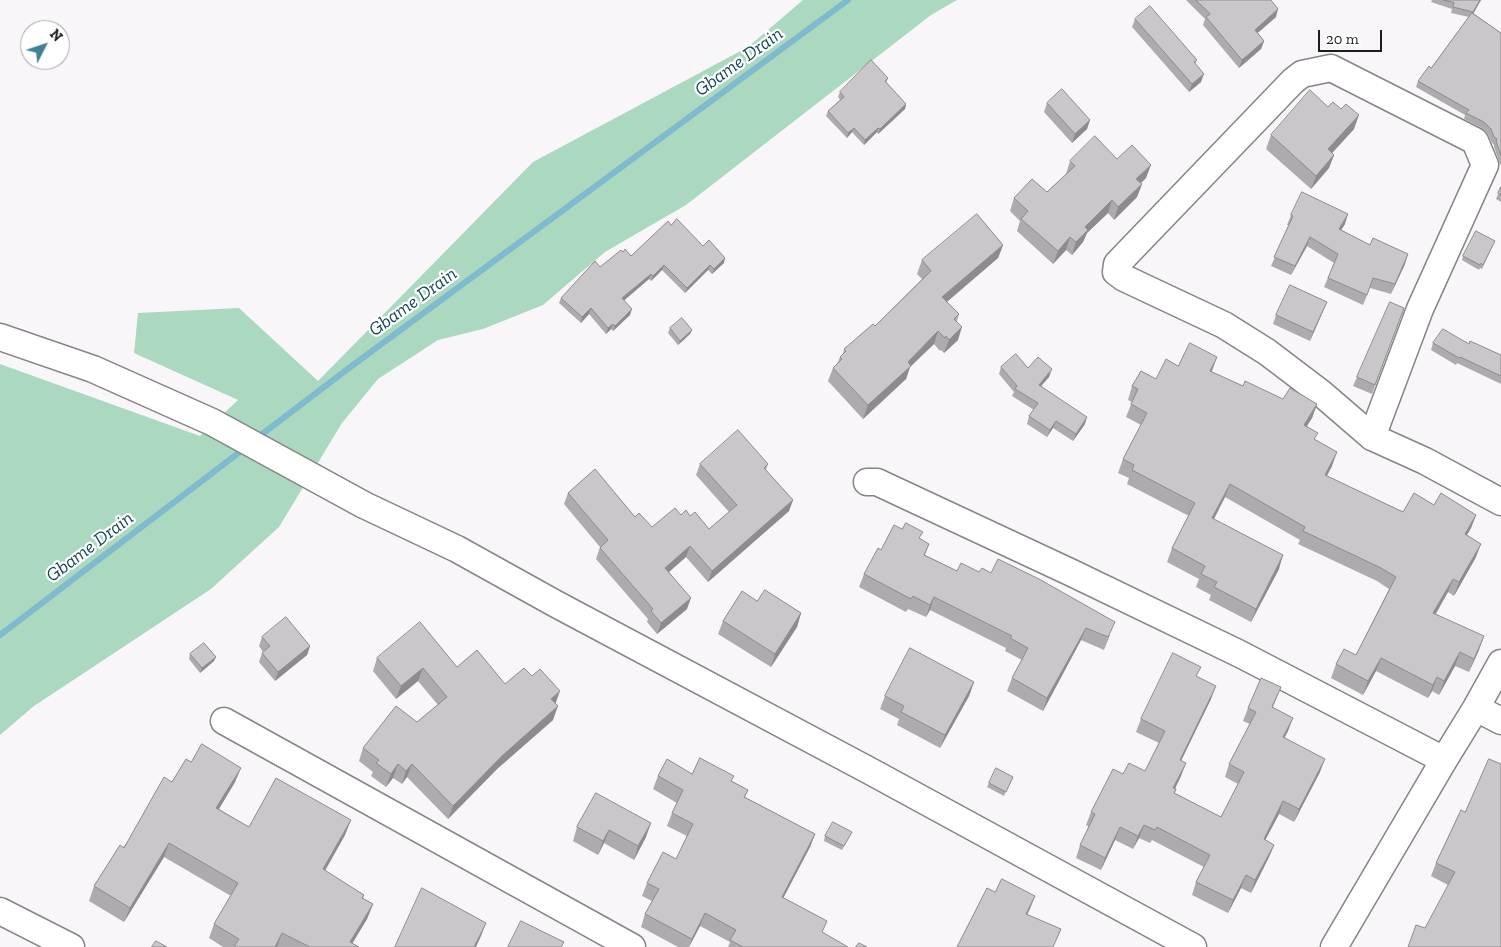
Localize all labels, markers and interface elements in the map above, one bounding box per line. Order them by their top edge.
north arrow [20,20,70,70]
scale bar [1321,20,1385,52]
water label: Gbame Drain [691,22,787,102]
text: N [46,26,66,45]
text: 20 m [1326,30,1359,48]
water label: Gbame Drain [365,262,461,342]
water label: Gbame Drain [42,507,138,587]

